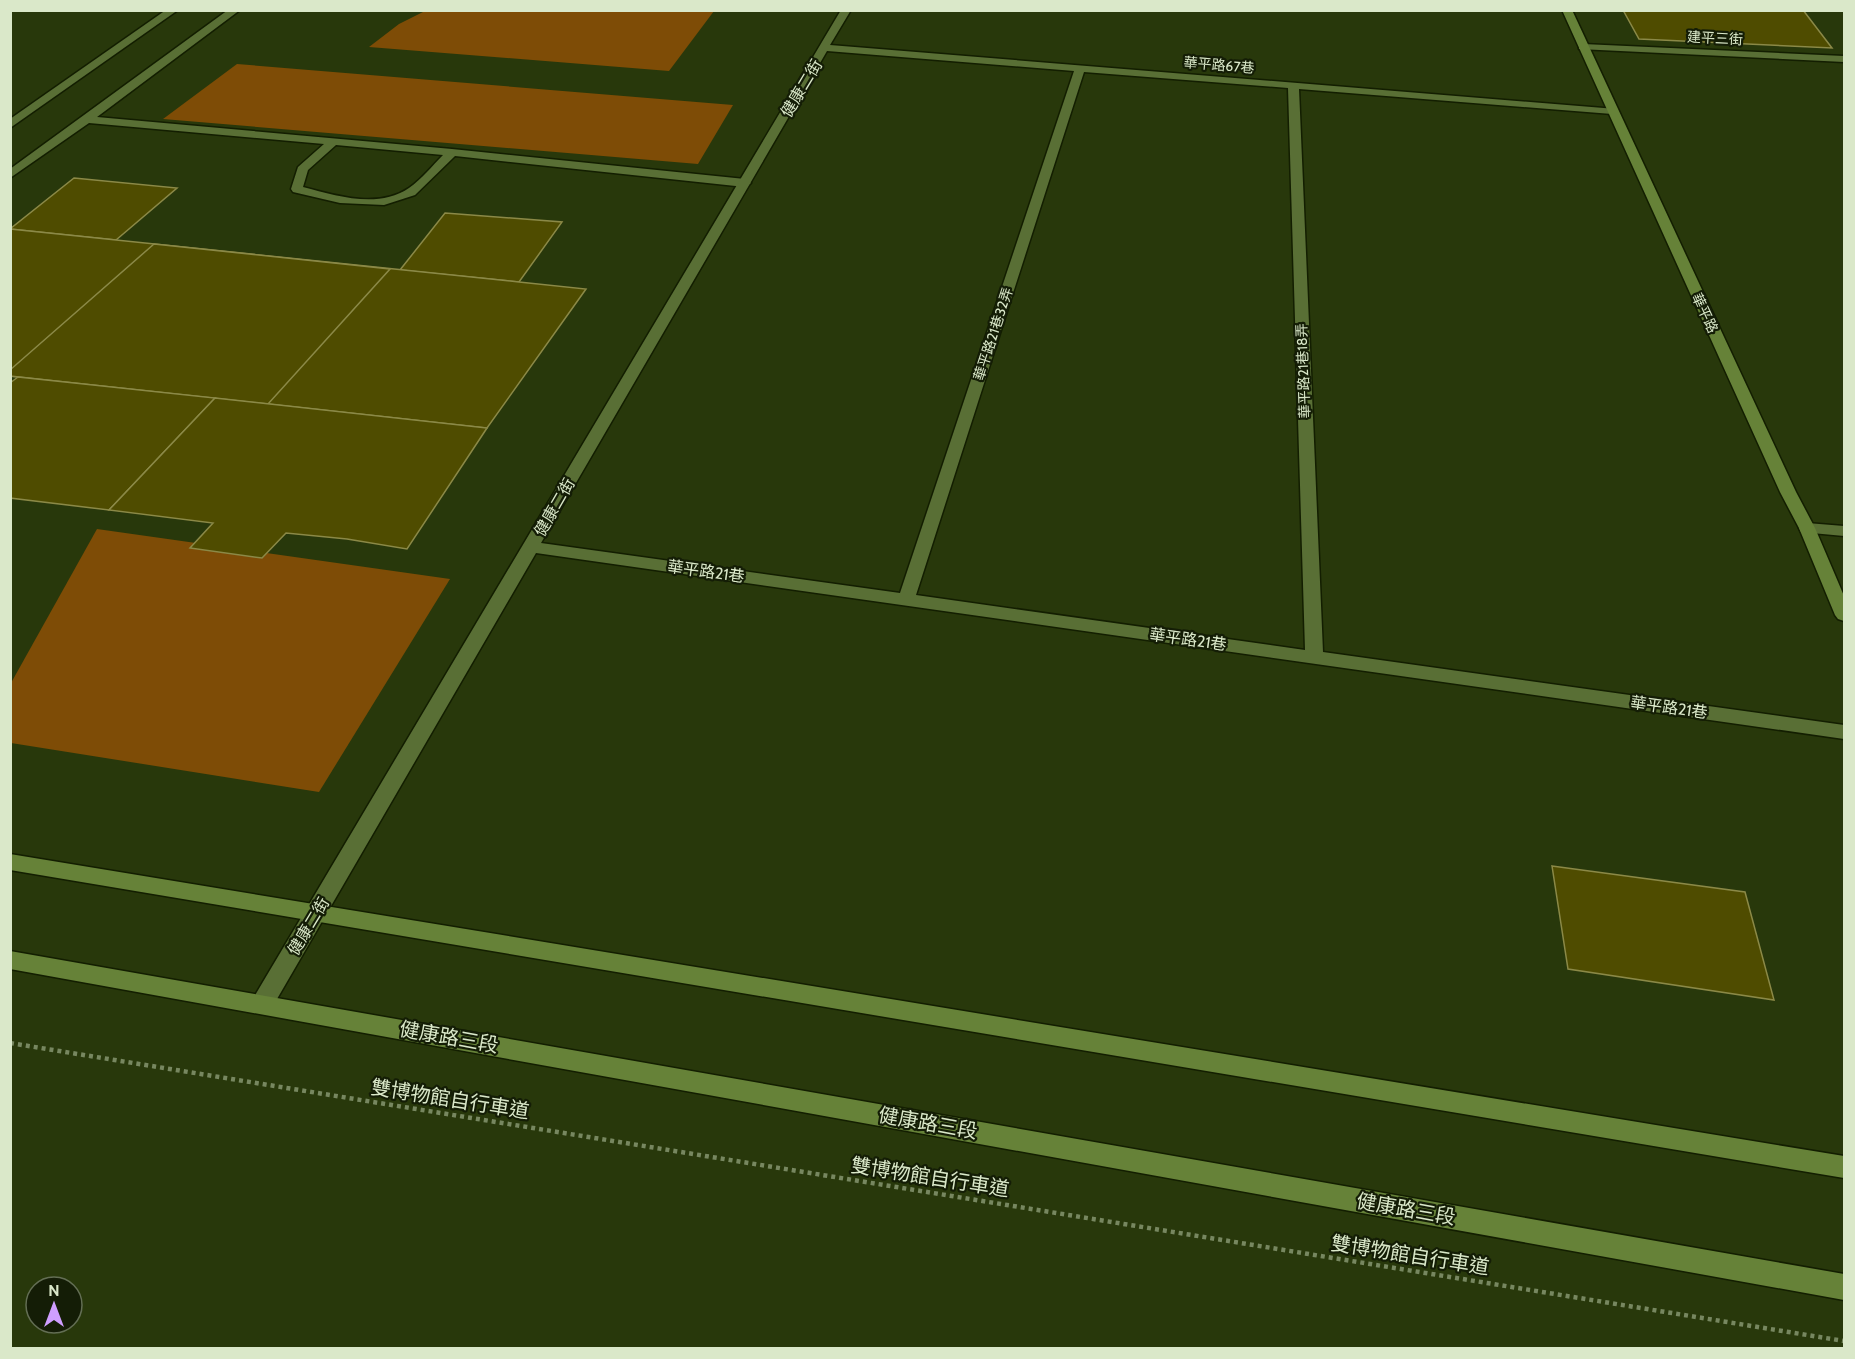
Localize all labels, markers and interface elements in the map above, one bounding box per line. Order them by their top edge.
street label: 建平三街 [1687,28,1743,48]
street label: 華平路67巷 [1183,53,1255,77]
street label: 健康二街 [777,56,826,121]
street label: 華平路21巷32弄 [969,285,1017,383]
street label: 華平路 [1688,290,1722,336]
street label: 華平路21巷18弄 [1292,323,1314,419]
street label: 健康二街 [530,475,579,540]
street label: 華平路21巷 [666,557,746,586]
street label: 華平路21巷 [1148,625,1228,654]
street label: 華平路21巷 [1629,693,1709,722]
street label: 健康二街 [284,894,333,959]
street label: 健康路三段 [398,1016,500,1058]
street label: 雙博物館自行車道 [369,1075,531,1123]
street label: 健康路三段 [877,1102,979,1144]
street label: 雙博物館自行車道 [849,1153,1011,1201]
street label: 健康路三段 [1355,1188,1457,1230]
street label: 雙博物館自行車道 [1329,1231,1491,1279]
north arrow [24,1275,84,1335]
text: N [48,1281,60,1300]

